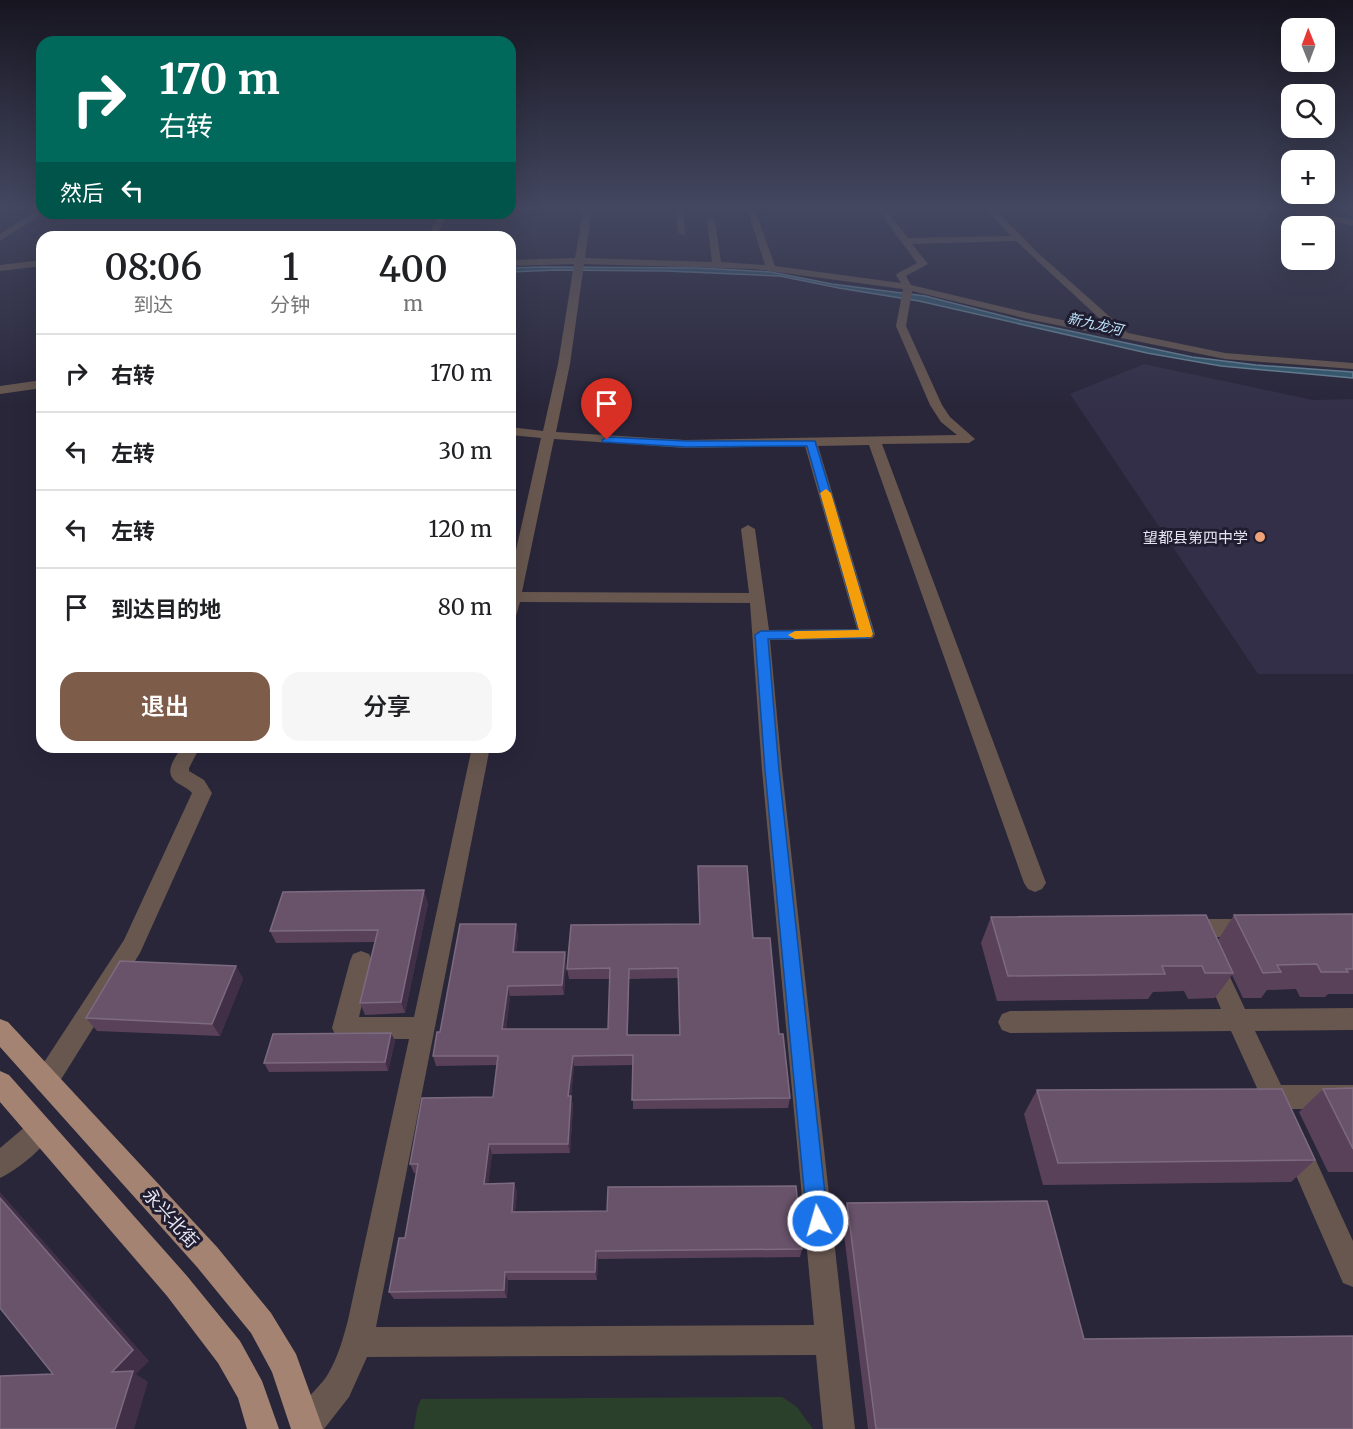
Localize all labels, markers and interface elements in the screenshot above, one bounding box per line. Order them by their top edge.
north arrow [1281,18,1335,72]
map controls [1281,18,1335,270]
text: 170 m [159,53,280,105]
icon: right [60,60,138,138]
button: search [1281,84,1335,138]
text: 右转 [159,109,213,143]
button: + [1281,150,1335,204]
icon: left [116,174,149,207]
text: 然后 [60,179,104,207]
button: − [1281,216,1335,270]
text: 08:06 [104,245,202,290]
text: 1 [282,245,299,290]
text: 400 [379,247,448,292]
text: m [403,291,423,316]
text: 到达 [133,292,173,317]
text: 分钟 [270,292,310,317]
water label: 新九龙河 [1066,309,1127,340]
icon: right [60,357,93,390]
text: 170 m [430,359,492,387]
text: 右转 [111,361,155,389]
pin [581,378,632,440]
icon: arrive [590,387,623,420]
icon: left [60,435,93,468]
text: 30 m [438,437,492,465]
text: 左转 [111,439,155,467]
icon: left [60,513,93,546]
text: 120 m [428,515,492,543]
text: 左转 [111,517,155,545]
place label: 望都县第四中学 [1143,528,1248,547]
marker: 望都县第四中学 [1253,530,1267,544]
icon: arrive [60,591,93,624]
text: 80 m [438,593,492,621]
text: 到达目的地 [111,595,221,623]
button: 退出 [60,672,270,741]
button: 分享 [282,672,492,741]
street label: 永兴北街 [138,1184,204,1252]
position arrow [786,1189,850,1253]

